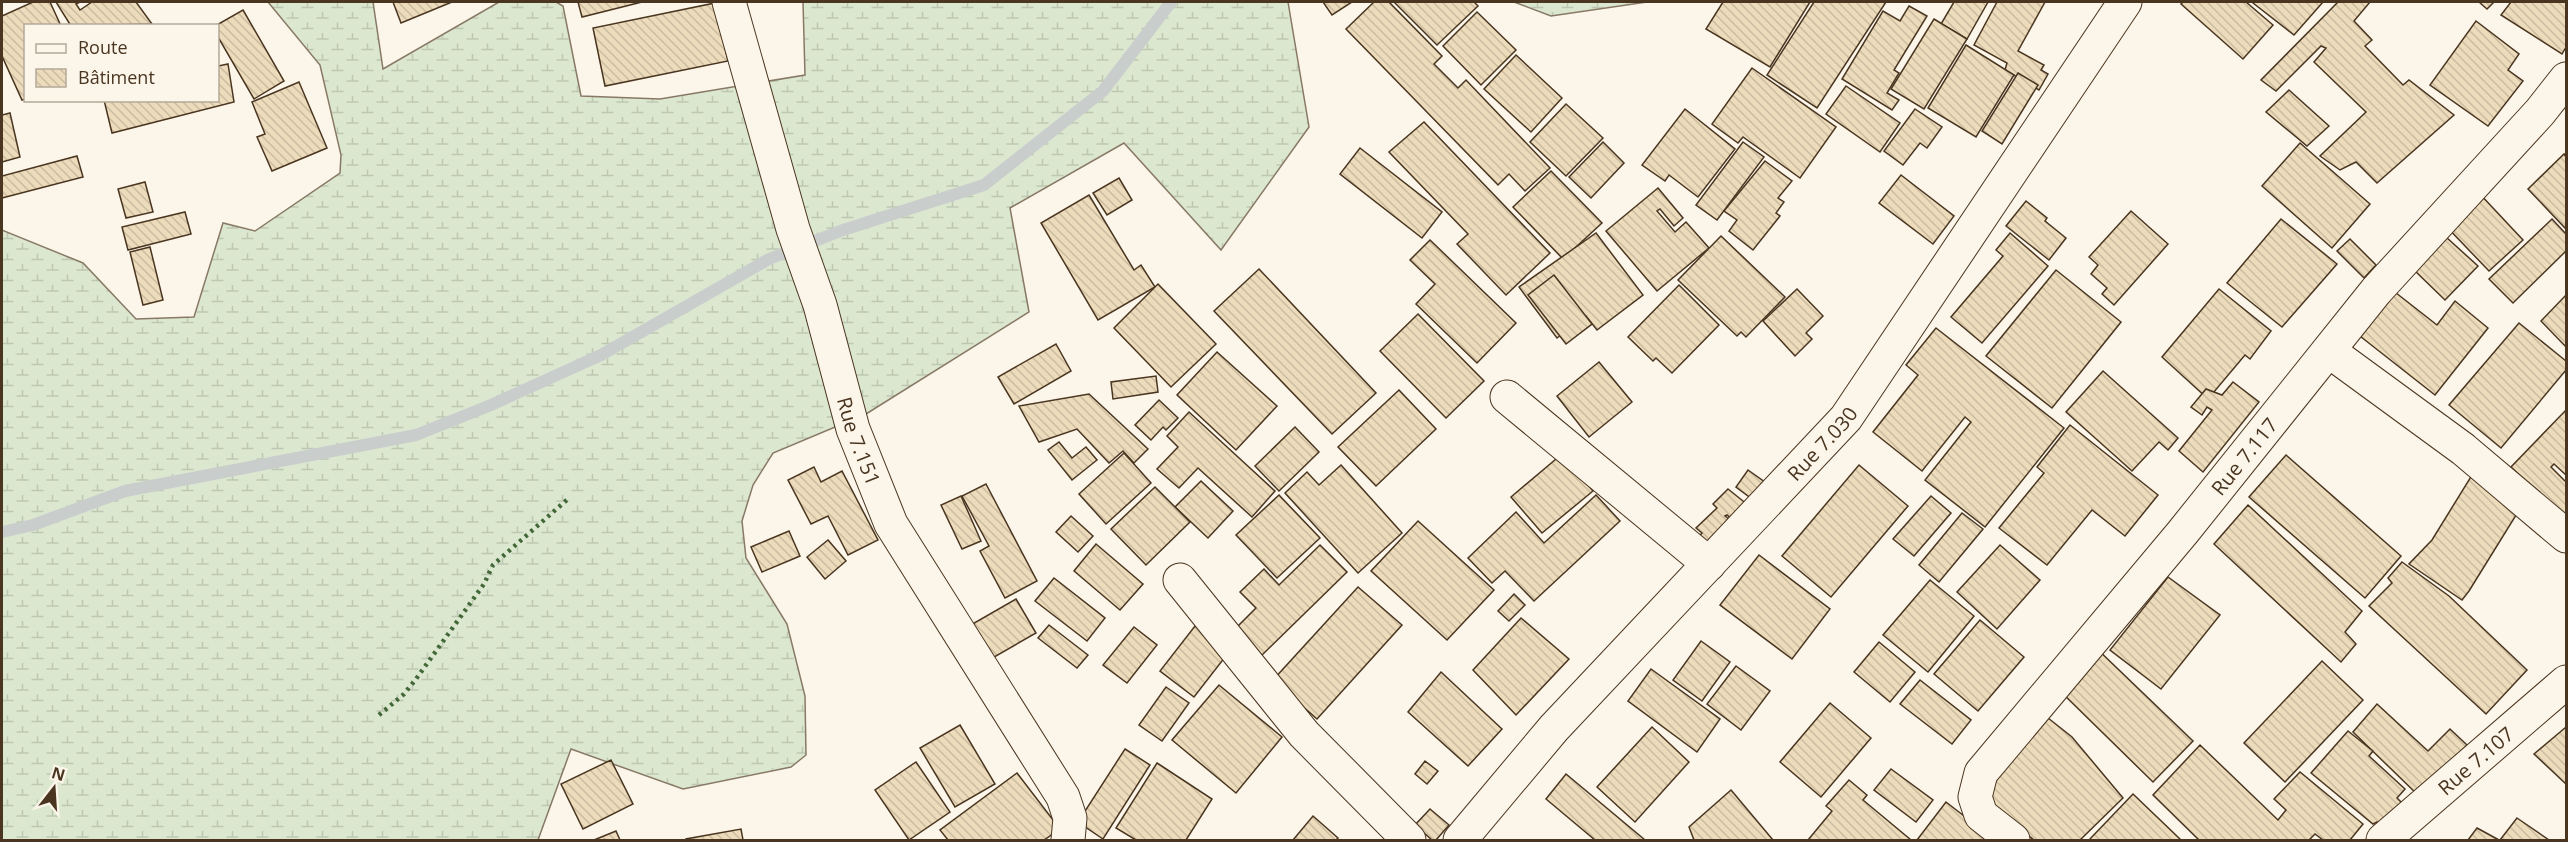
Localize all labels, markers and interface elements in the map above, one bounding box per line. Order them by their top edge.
legend [24,24,219,102]
text: Route [78,35,128,59]
text: Bâtiment [78,65,155,89]
street label: Rue 7.151 [832,394,888,489]
street label: Rue 7.030 [1781,401,1863,486]
street label: Rue 7.117 [2204,412,2283,500]
street label: Rue 7.107 [2432,720,2519,801]
north arrow [24,758,84,818]
text: N [49,761,68,786]

